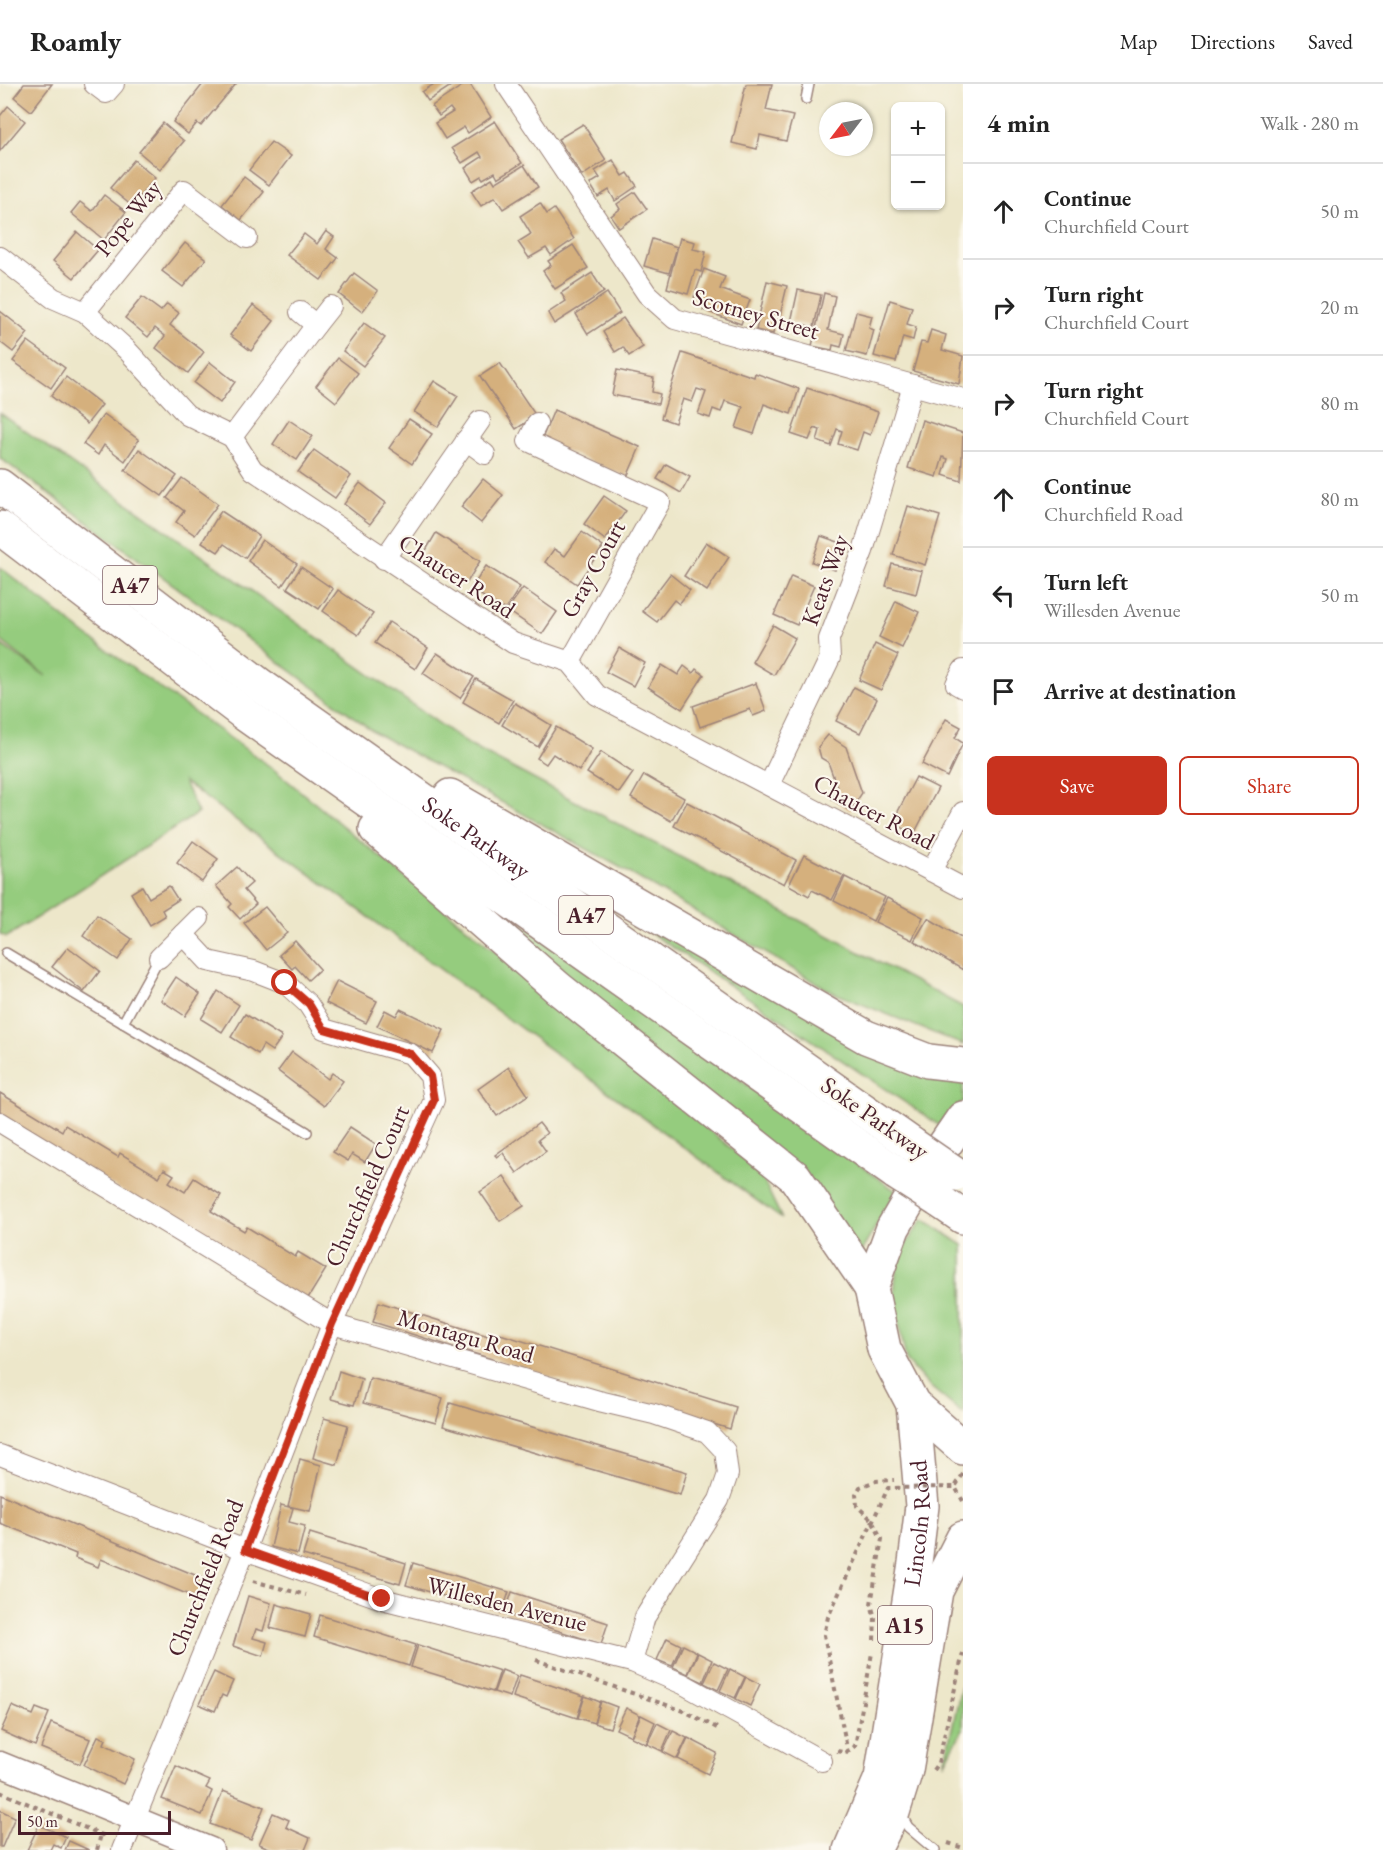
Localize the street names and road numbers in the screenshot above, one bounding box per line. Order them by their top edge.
street label: Pope Way [87,173,168,262]
street label: Scotney Street [689,281,823,346]
street label: Gray Court [553,514,632,623]
street label: Chaucer Road [393,526,522,625]
street label: Keats Way [794,530,855,630]
road number: A47 [103,566,157,604]
street label: Chaucer Road [808,767,941,857]
street label: Soke Parkway [417,788,537,886]
road number: A47 [559,896,613,934]
street label: Soke Parkway [815,1069,936,1166]
street label: Churchfield Court [317,1100,416,1271]
street label: Montagu Road [394,1301,539,1370]
street label: Lincoln Road [896,1458,937,1589]
street label: Churchfield Road [159,1494,250,1661]
street label: Willesden Avenue [424,1569,590,1638]
road number: A15 [878,1606,932,1644]

